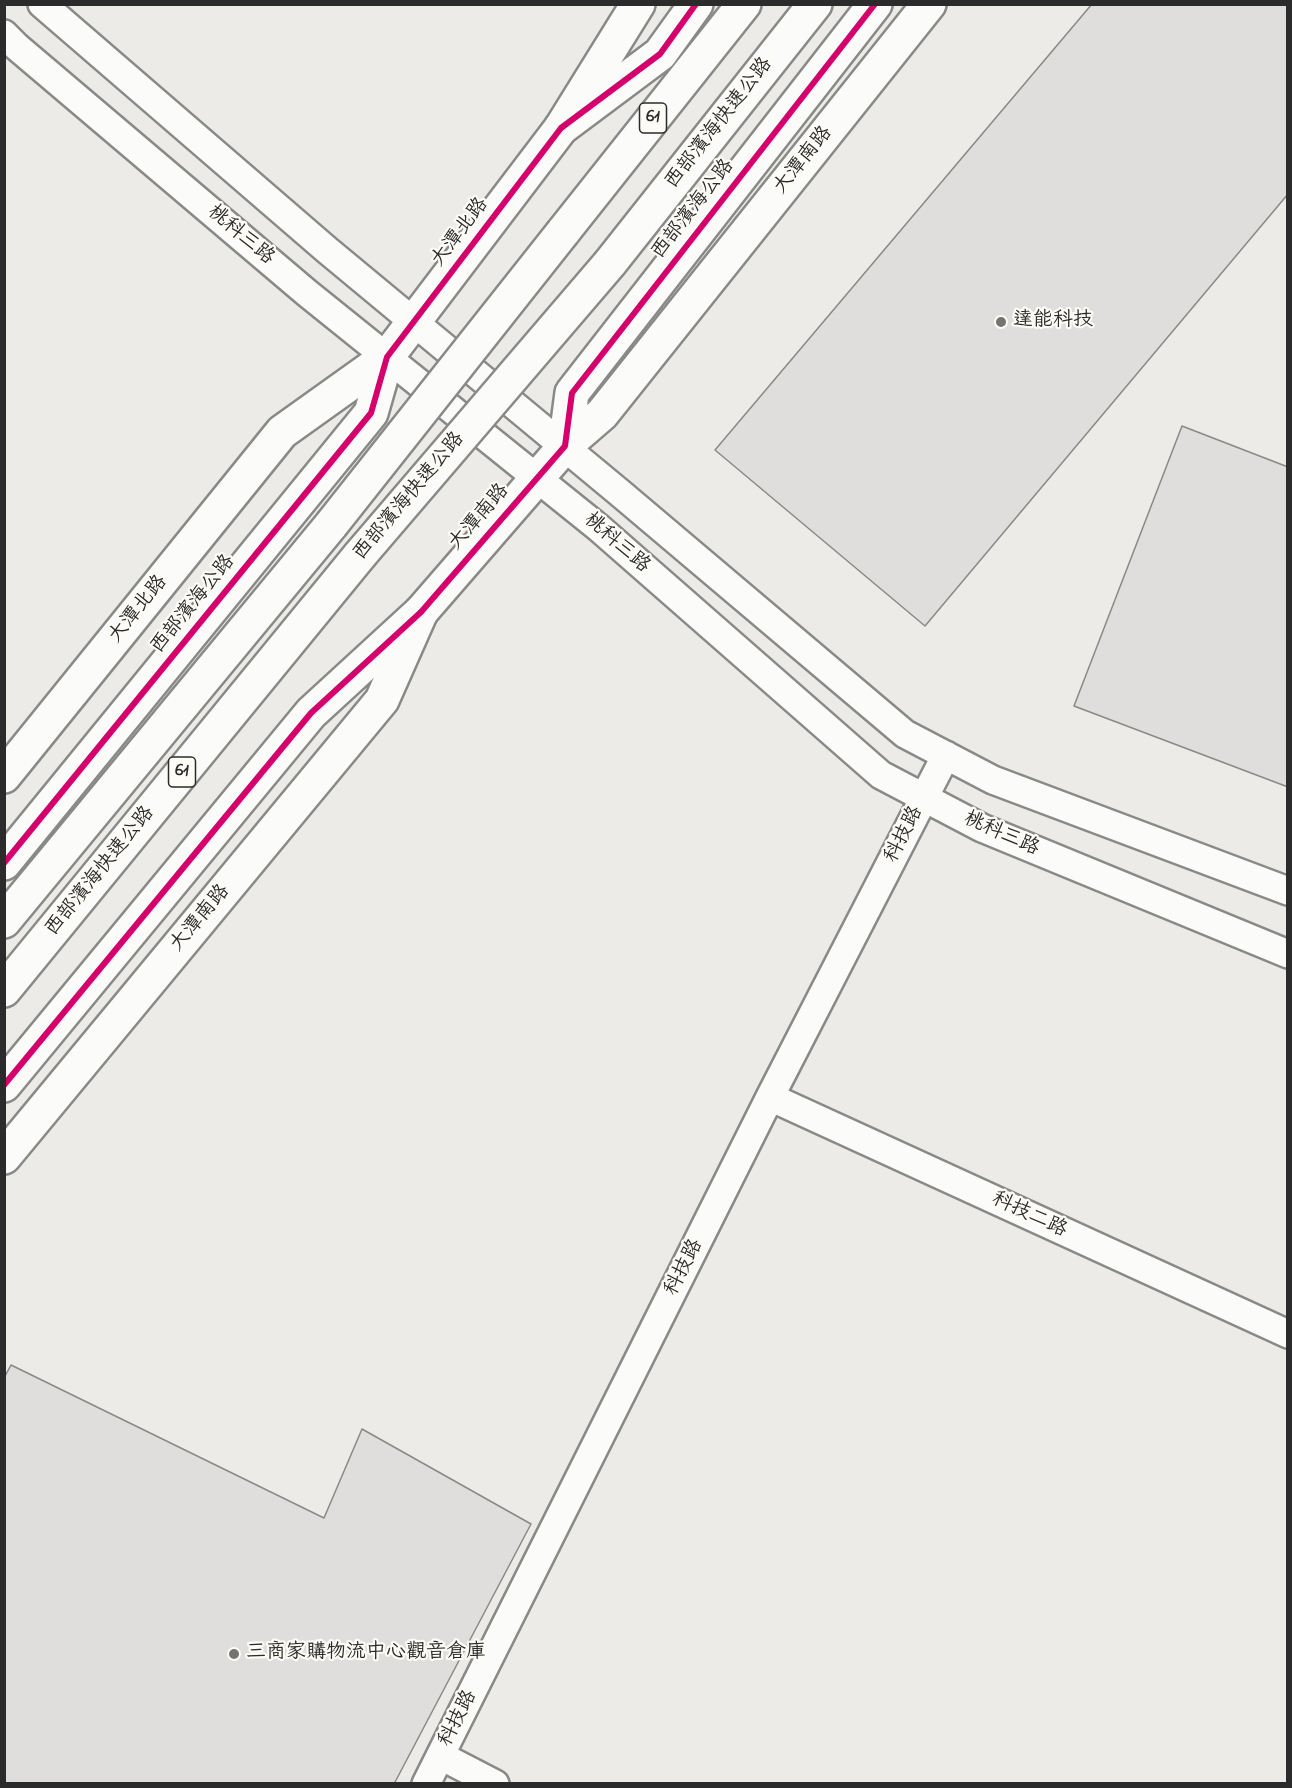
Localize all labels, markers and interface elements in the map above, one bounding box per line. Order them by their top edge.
street label: 西部濱海快速公路 [661,54,779,194]
road number: 61 [640,103,666,133]
street label: 大潭南路 [770,122,838,200]
street label: 西部濱海公路 [648,155,740,265]
street label: 大潭北路 [427,194,495,272]
street label: 桃科三路 [202,201,278,271]
place label: 達能科技 [1013,310,1093,334]
marker: 達能科技 [994,315,1008,329]
street label: 西部濱海快速公路 [349,428,471,566]
street label: 大潭南路 [445,480,515,556]
street label: 桃科三路 [578,509,654,579]
street label: 西部濱海公路 [147,551,241,659]
street label: 大潭北路 [105,571,173,649]
road number: 61 [168,757,195,787]
street label: 西部濱海快速公路 [41,802,161,942]
street label: 科技路 [881,803,929,867]
street label: 桃科三路 [960,808,1042,862]
street label: 大潭南路 [166,881,236,957]
street label: 科技二路 [988,1188,1070,1244]
street label: 科技路 [661,1236,709,1300]
place label: 三商家購物流中心觀音倉庫 [246,1642,486,1666]
marker: 三商家購物流中心觀音倉庫 [227,1647,241,1661]
street label: 科技路 [435,1687,483,1751]

